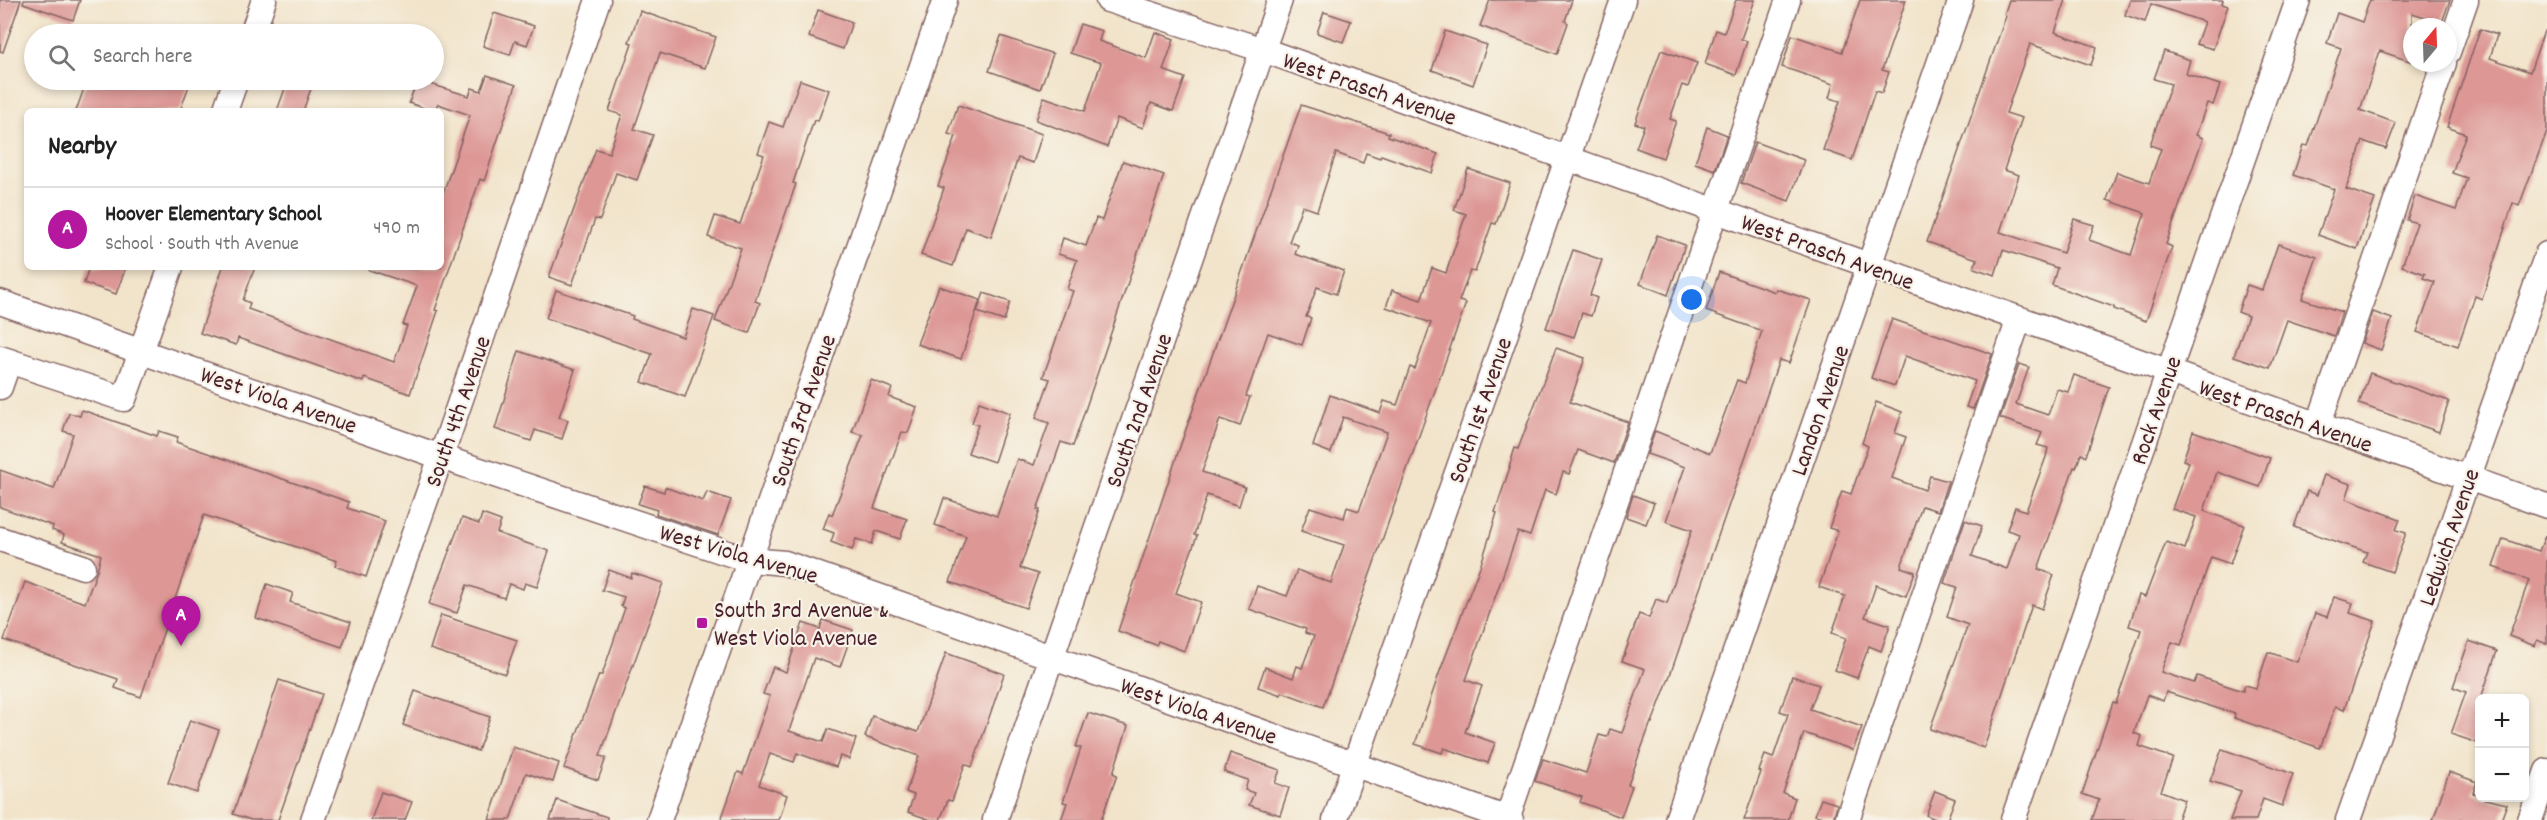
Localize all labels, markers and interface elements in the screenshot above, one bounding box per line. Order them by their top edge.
north arrow [2403,18,2457,72]
search box [24,24,444,90]
icon: search [45,41,78,74]
text: Search here [93,42,192,73]
street label: West Prasch Avenue [1278,45,1460,136]
text: Nearby [48,129,116,166]
text: Hoover Elementary School [105,200,322,231]
street label: West Prasch Avenue [1736,207,1918,301]
text: A [62,215,73,243]
text: 490 m [373,215,420,243]
text: School · South 4th Avenue [105,231,299,259]
your location [1677,285,1706,314]
street label: South 2nd Avenue [1099,329,1183,493]
street label: South 3rd Avenue [763,330,847,492]
street label: South 4th Avenue [418,332,502,492]
street label: South 1st Avenue [1441,333,1523,489]
street label: Landon Avenue [1784,341,1860,481]
street label: Rock Avenue [2123,352,2192,470]
street label: West Viola Avenue [195,359,361,445]
street label: West Prasch Avenue [2194,372,2376,463]
street label: Ledwich Avenue [2411,465,2490,611]
street label: West Viola Avenue [655,517,821,595]
place label: South 3rd Avenue & West Viola Avenue [714,595,889,657]
pin: A [162,596,201,646]
marker: South 3rd Avenue & West Viola Avenue [695,616,709,630]
street label: West Viola Avenue [1115,670,1281,756]
map controls [2475,694,2529,802]
button: + [2475,694,2529,748]
button: − [2475,748,2529,802]

